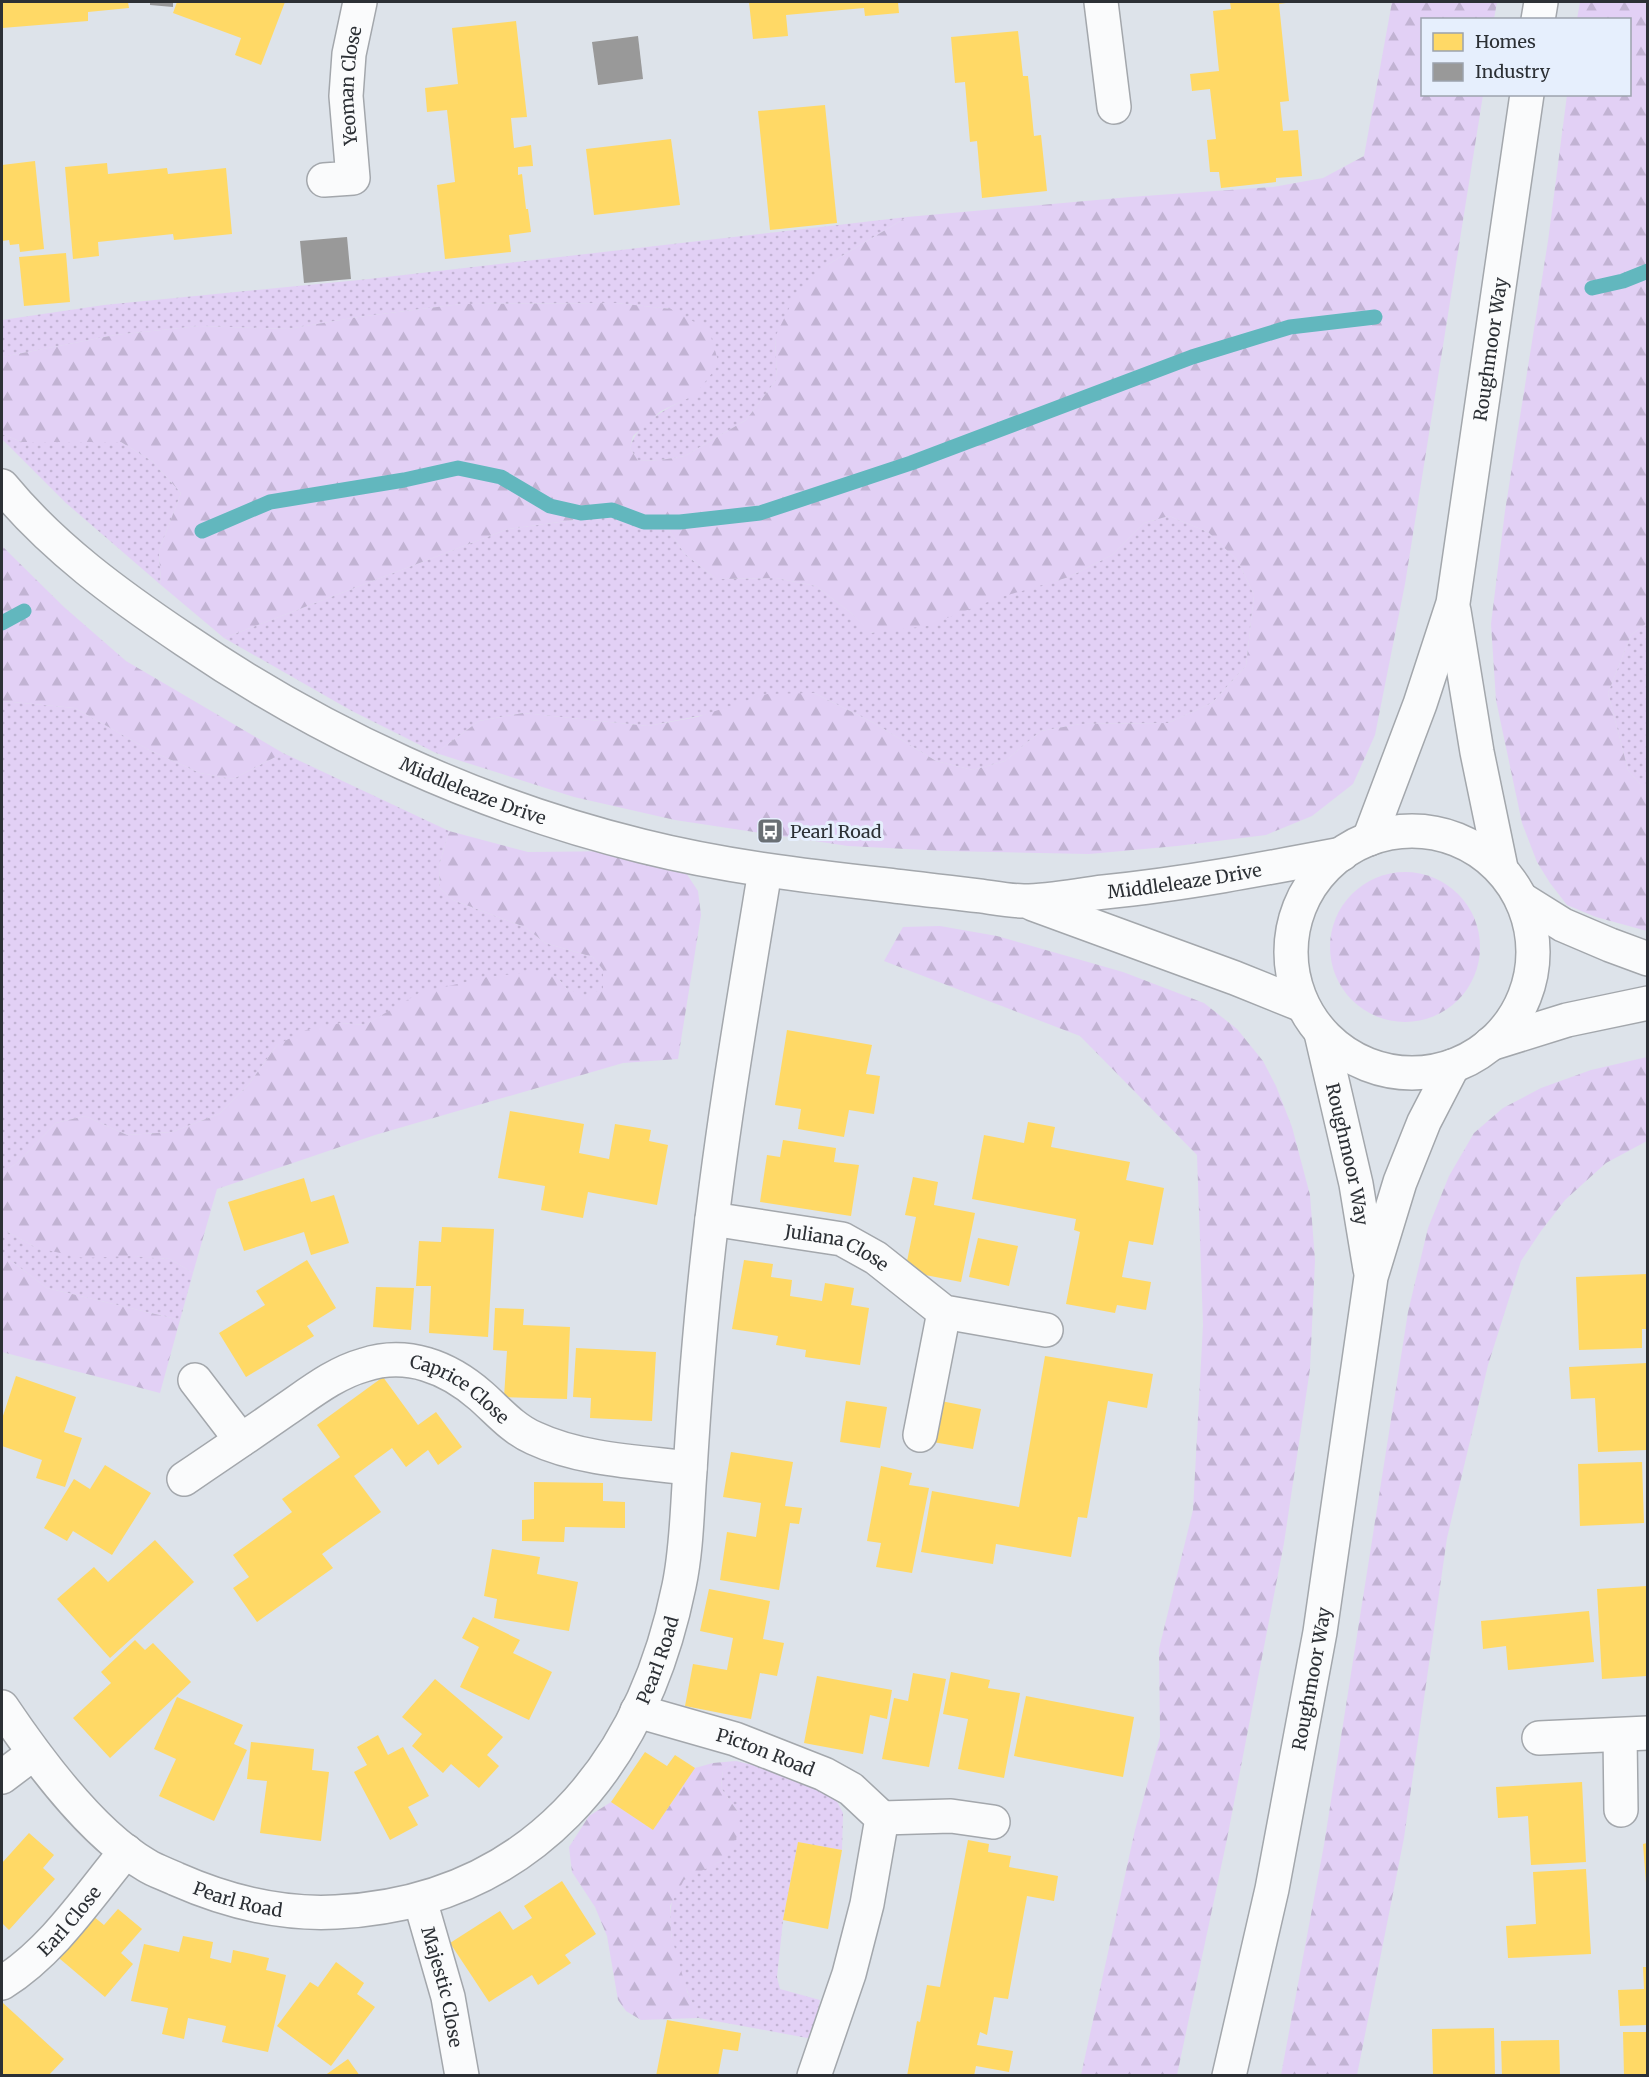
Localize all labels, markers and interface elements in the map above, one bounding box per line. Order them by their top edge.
legend [1421,18,1631,96]
street label: Yeoman Close [334,24,366,147]
text: Homes [1475,30,1536,53]
text: Industry [1475,60,1551,83]
street label: Roughmoor Way [1468,275,1512,423]
street label: Middleleaze Drive [396,751,549,829]
bus stop icon: Pearl Road [755,816,785,846]
place label: Pearl Road [790,820,882,843]
street label: Middleleaze Drive [1106,858,1263,903]
street label: Roughmoor Way [1321,1080,1374,1227]
street label: Juliana Close [782,1219,894,1276]
street label: Caprice Close [408,1349,514,1428]
street label: Roughmoor Way [1287,1605,1335,1752]
street label: Pearl Road [631,1613,683,1708]
street label: Picton Road [714,1723,818,1781]
street label: Pearl Road [190,1876,284,1922]
street label: Earl Close [33,1881,106,1961]
street label: Majestic Close [417,1924,468,2049]

